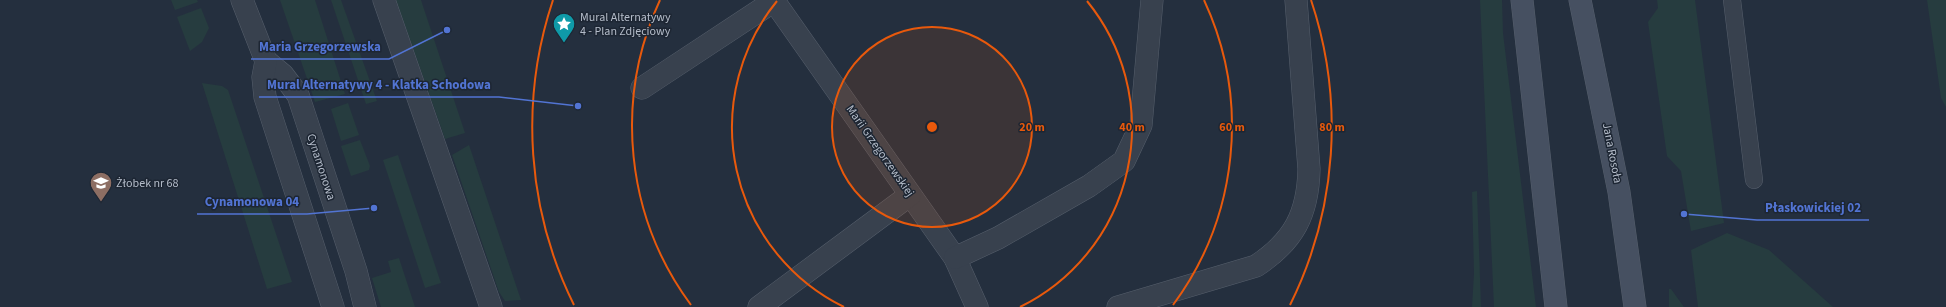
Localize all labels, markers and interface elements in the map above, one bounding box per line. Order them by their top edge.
place label: Mural Alternatywy 4 - Plan Zdjęciowy [580,9,671,40]
place icon: Mural Alternatywy 4 - Plan Zdjęciowy [551,11,577,44]
callout: Maria Grzegorzewska [251,34,389,59]
text: Maria Grzegorzewska [259,38,381,56]
callout: Mural Alternatywy 4 - Klatka Schodowa [259,72,499,97]
text: Mural Alternatywy 4 - Klatka Schodowa [267,76,491,94]
street label: Marii Grzegorzewskiej [842,102,918,200]
text: 20 m [1019,119,1045,136]
text: 40 m [1119,119,1145,136]
text: 60 m [1219,119,1245,136]
text: 80 m [1319,119,1345,136]
centre of rings [925,120,939,134]
street label: Jana Rosoła [1598,121,1626,185]
street label: Cynamonowa [302,132,340,202]
school or university icon: Żłobek nr 68 [88,170,114,203]
place label: Żłobek nr 68 [116,175,179,192]
callout: Cynamonowa 04 [197,189,307,214]
text: Cynamonowa 04 [205,193,299,211]
callout: Płaskowickiej 02 [1757,195,1869,220]
text: Płaskowickiej 02 [1765,199,1861,217]

